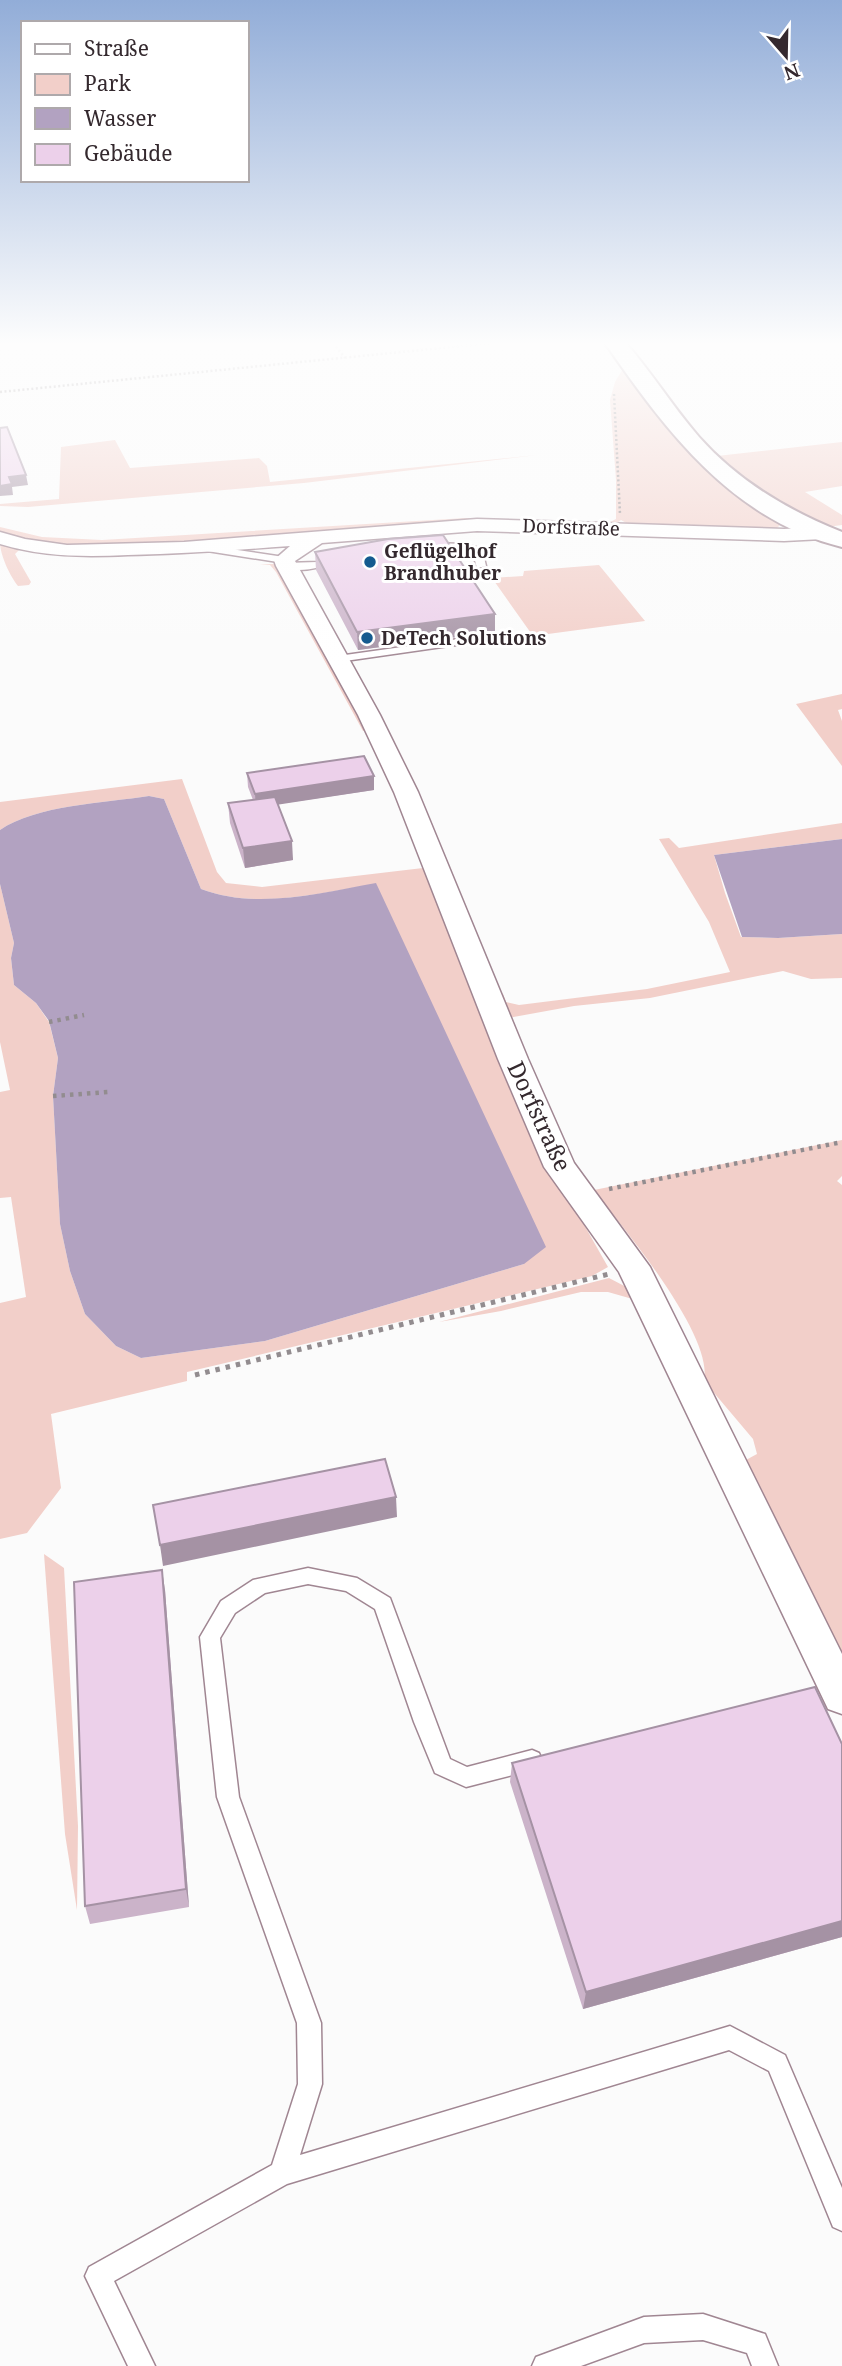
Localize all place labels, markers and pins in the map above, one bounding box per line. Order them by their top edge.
place label: Geflügelhof Brandhuber [384,538,501,586]
marker: Geflügelhof Brandhuber [362,554,378,570]
place label: DeTech Solutions [381,625,547,651]
marker: DeTech Solutions [359,630,375,646]

